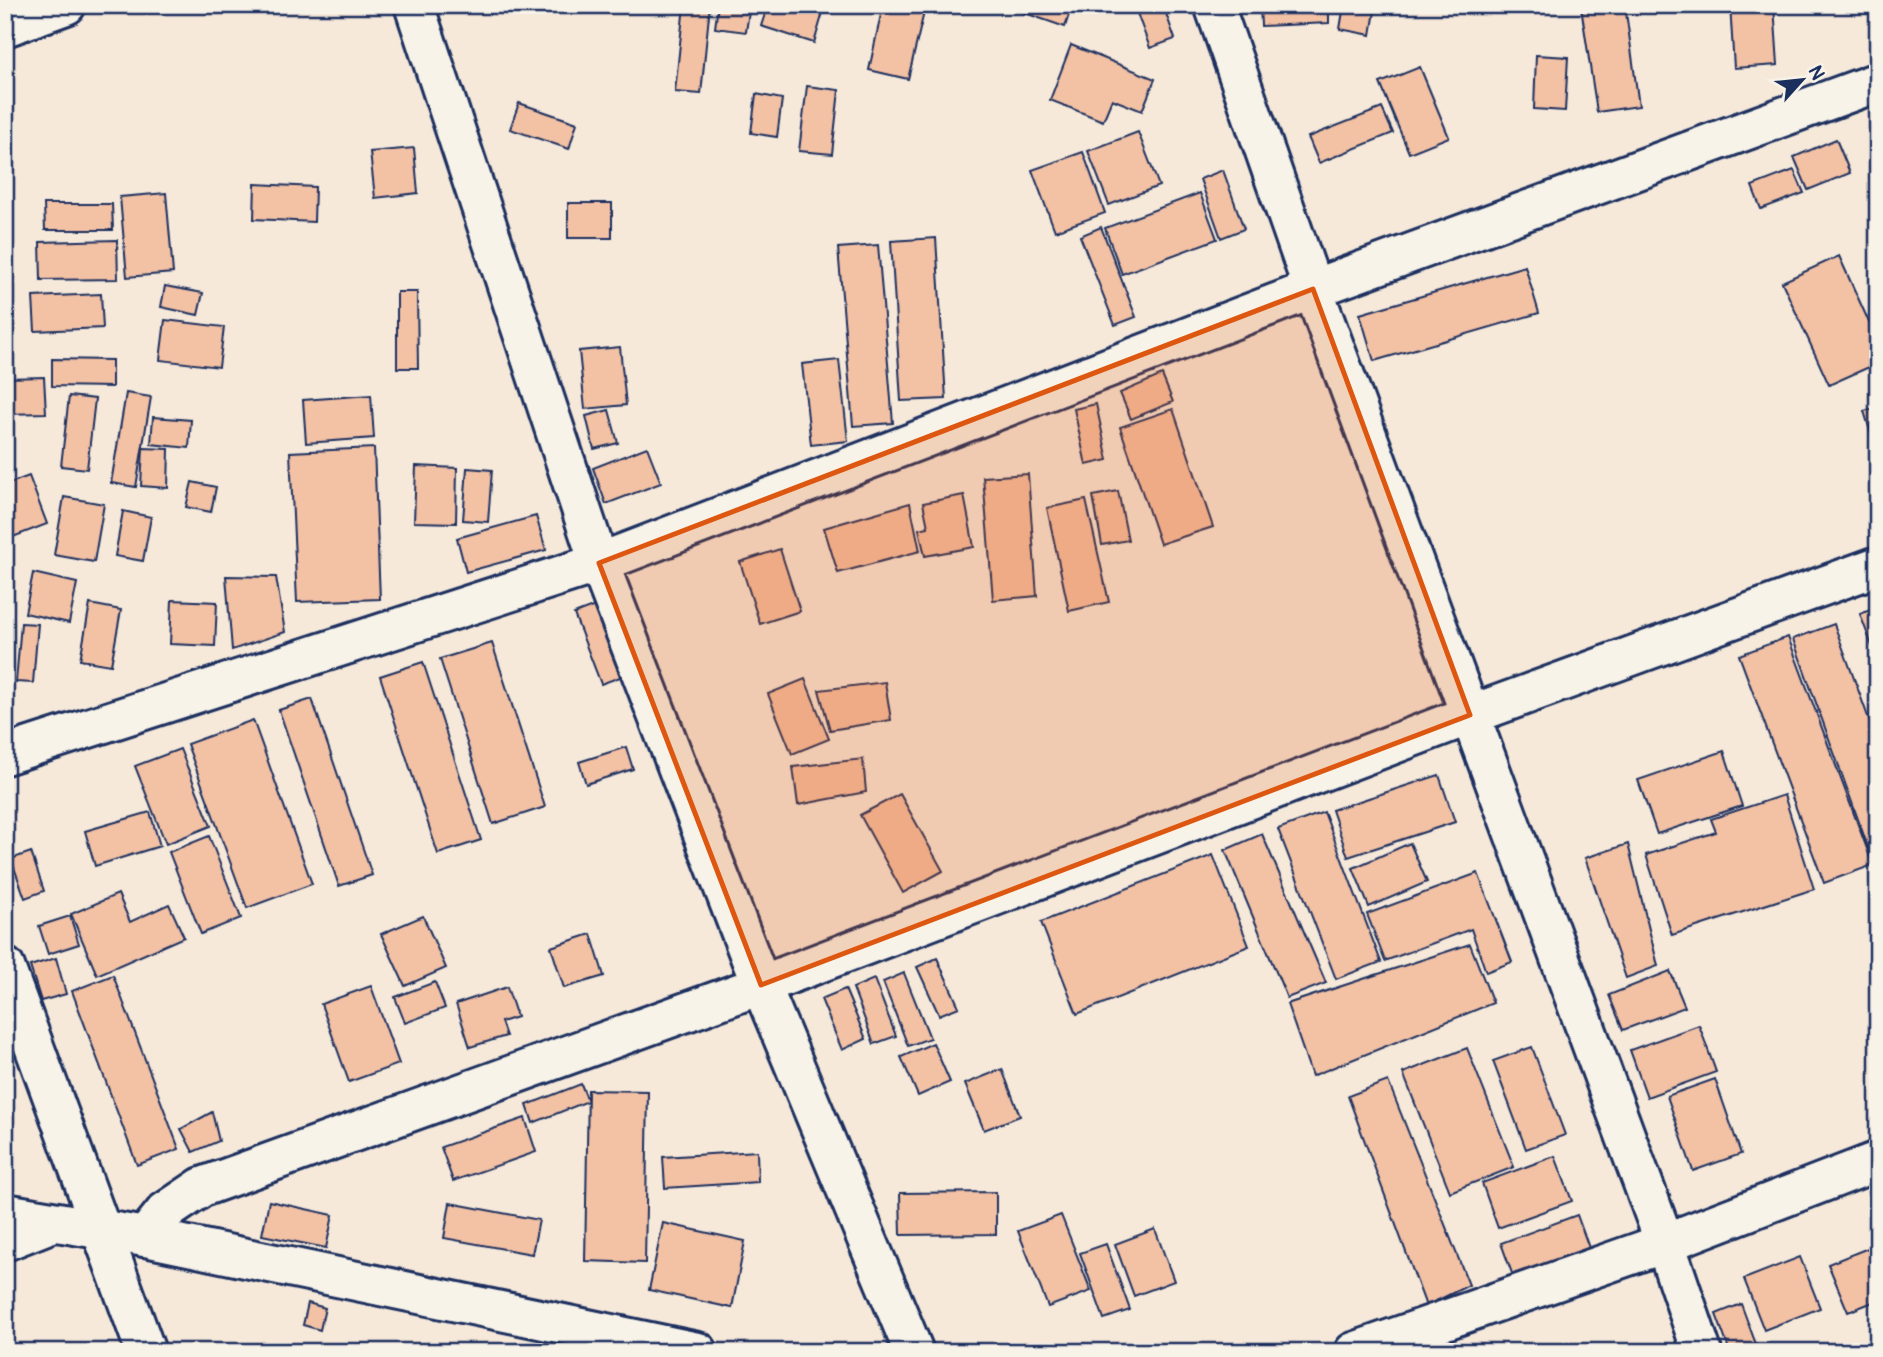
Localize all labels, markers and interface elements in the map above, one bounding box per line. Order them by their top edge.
north arrow [1768,46,1838,116]
text: N [1803,62,1830,84]

